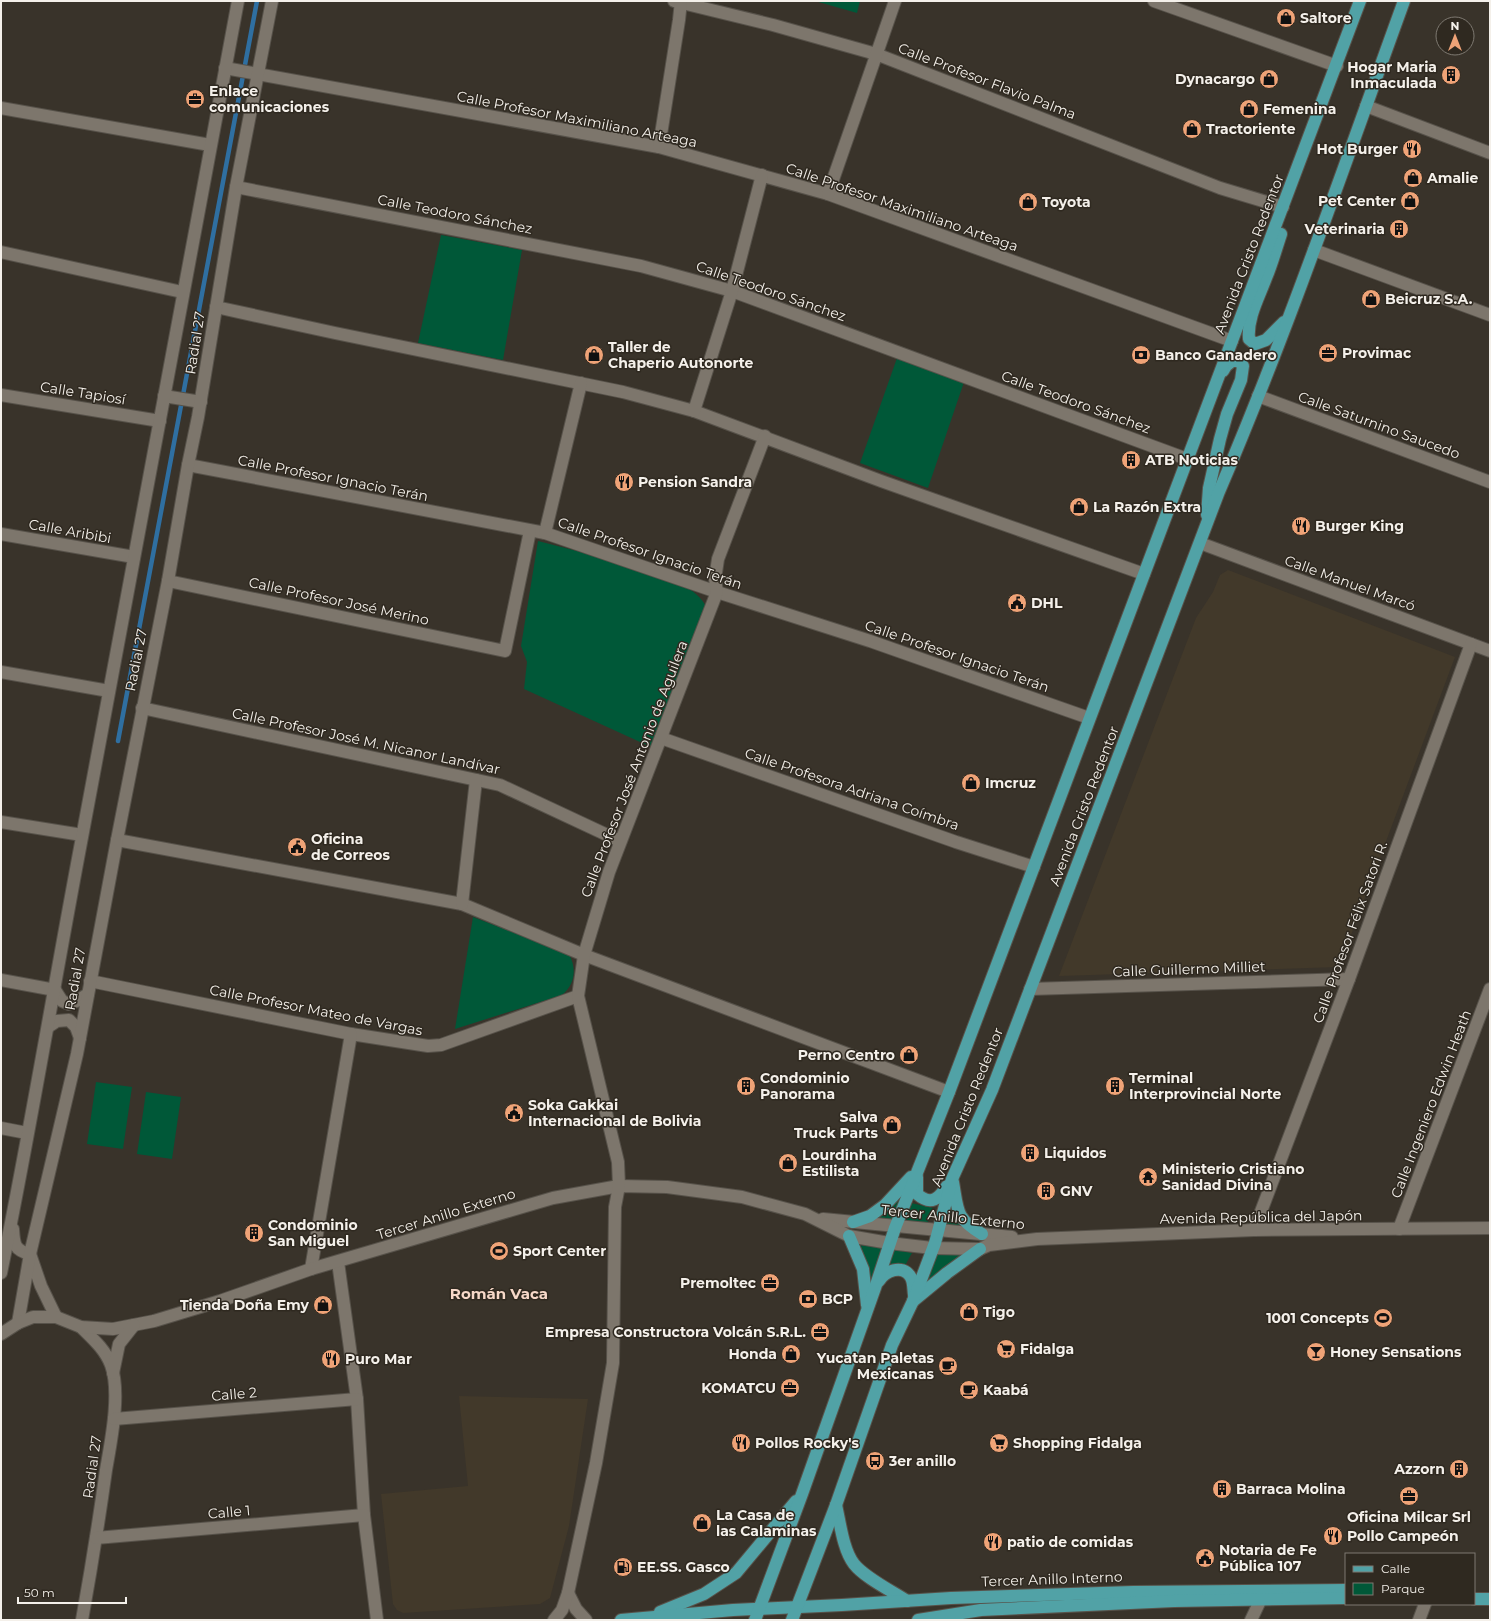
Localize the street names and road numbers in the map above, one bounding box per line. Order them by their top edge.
street label: Calle Profesor Flavio Palma [895,39,1079,123]
street label: Calle Profesor Maximiliano Arteaga [455,87,699,151]
street label: Calle Profesor Maximiliano Arteaga [783,159,1021,255]
street label: Avenida Cristo Redentor [1210,171,1288,337]
street label: Calle Teodoro Sánchez [376,190,534,238]
street label: Calle Teodoro Sánchez [694,257,848,325]
street label: Radial 27 [181,310,209,376]
street label: Calle Teodoro Sánchez [999,367,1153,437]
street label: Calle Tapiosí [39,377,128,409]
street label: Calle Saturnino Saucedo [1296,387,1463,463]
street label: Calle Profesor Ignacio Terán [236,451,430,505]
street label: Calle Profesor Ignacio Terán [556,513,744,593]
street label: Calle Aribibi [27,515,113,547]
street label: Calle Manuel Marcó [1282,551,1418,615]
street label: Calle Profesor José Merino [247,573,431,629]
street label: Calle Profesor Ignacio Terán [863,616,1051,696]
street label: Radial 27 [121,627,151,693]
street label: Calle Profesor José Antonio de Aguilera [577,638,691,900]
street label: Calle Profesor José M. Nicanor Landívar [230,704,502,778]
street label: Avenida Cristo Redentor [1045,723,1123,889]
street label: Calle Profesora Adriana Coímbra [742,744,962,834]
street label: Calle Profesor Félix Satori R. [1309,838,1391,1026]
street label: Radial 27 [61,946,89,1012]
street label: Calle Guillermo Milliet [1112,957,1266,981]
street label: Calle Profesor Mateo de Vargas [208,980,424,1040]
street label: Calle Ingeniero Edwin Heath [1387,1007,1475,1201]
street label: Avenida Cristo Redentor [927,1025,1007,1189]
street label: Tercer Anillo Externo [374,1184,518,1244]
street label: Tercer Anillo Externo [880,1201,1026,1234]
street label: Avenida República del Japón [1159,1206,1363,1228]
street label: Calle 2 [210,1383,258,1405]
street label: Radial 27 [79,1434,105,1500]
street label: Calle 1 [207,1501,251,1523]
street label: Tercer Anillo Interno [981,1568,1123,1590]

